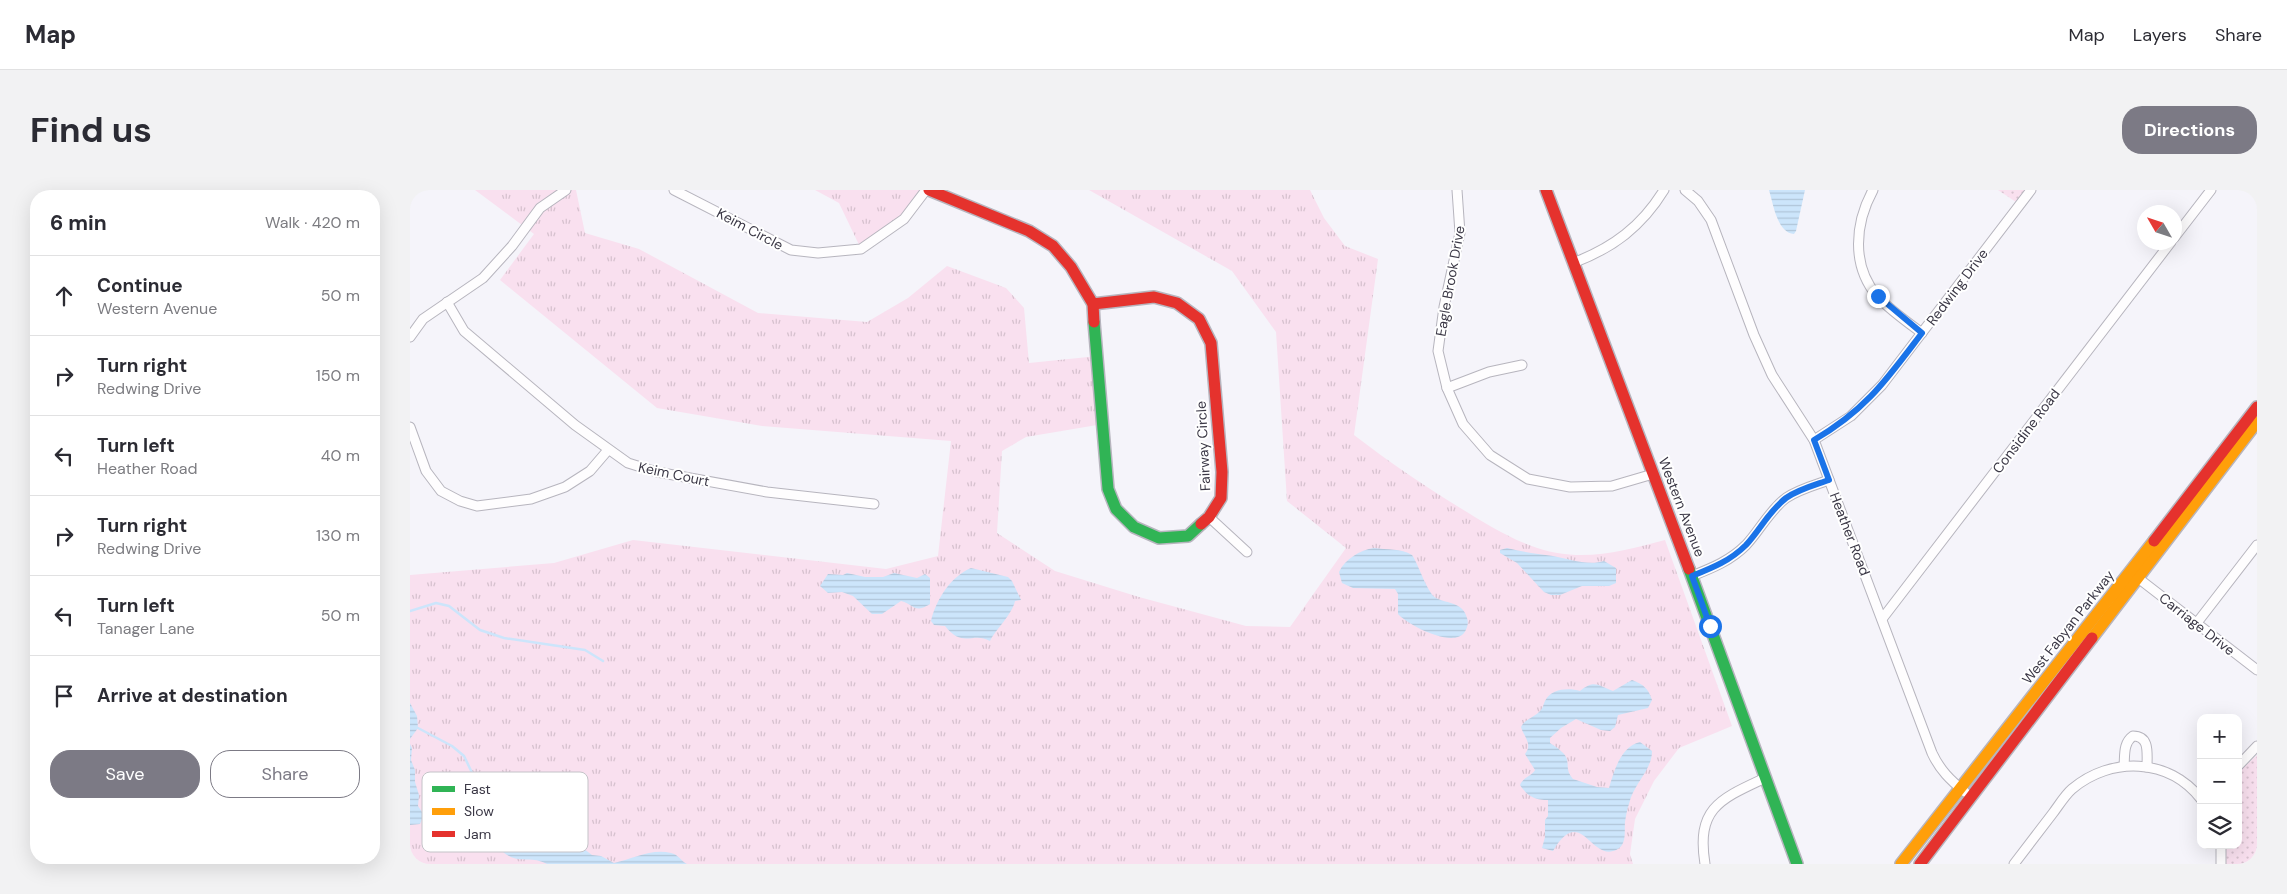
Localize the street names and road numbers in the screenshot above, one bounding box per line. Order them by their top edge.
street label: Keim Circle [714,204,786,254]
street label: Eagle Brook Drive [1431,224,1469,338]
street label: Redwing Drive [1922,245,1992,329]
street label: Considine Road [1988,385,2064,477]
street label: Fairway Circle [1192,401,1214,491]
street label: Western Avenue [1655,455,1709,559]
street label: Keim Court [637,458,711,490]
street label: Heather Road [1826,490,1874,578]
street label: West Fabyan Parkway [2018,566,2118,688]
street label: Carriage Drive [2155,589,2239,659]

